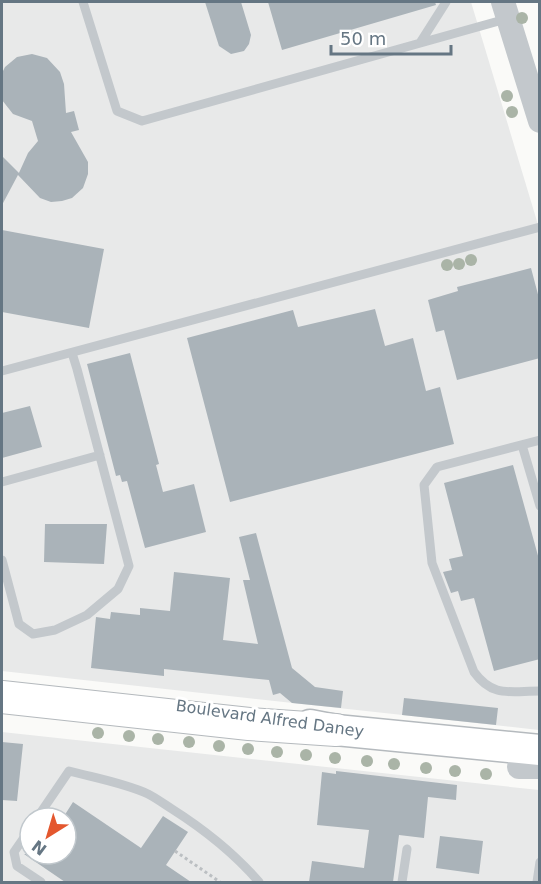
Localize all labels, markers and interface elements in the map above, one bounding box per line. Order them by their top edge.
scale bar [331,18,451,56]
text: 50 m [340,28,386,49]
street label: Boulevard Alfred Daney [175,696,365,741]
north arrow [18,806,78,866]
text: N [28,836,50,859]

